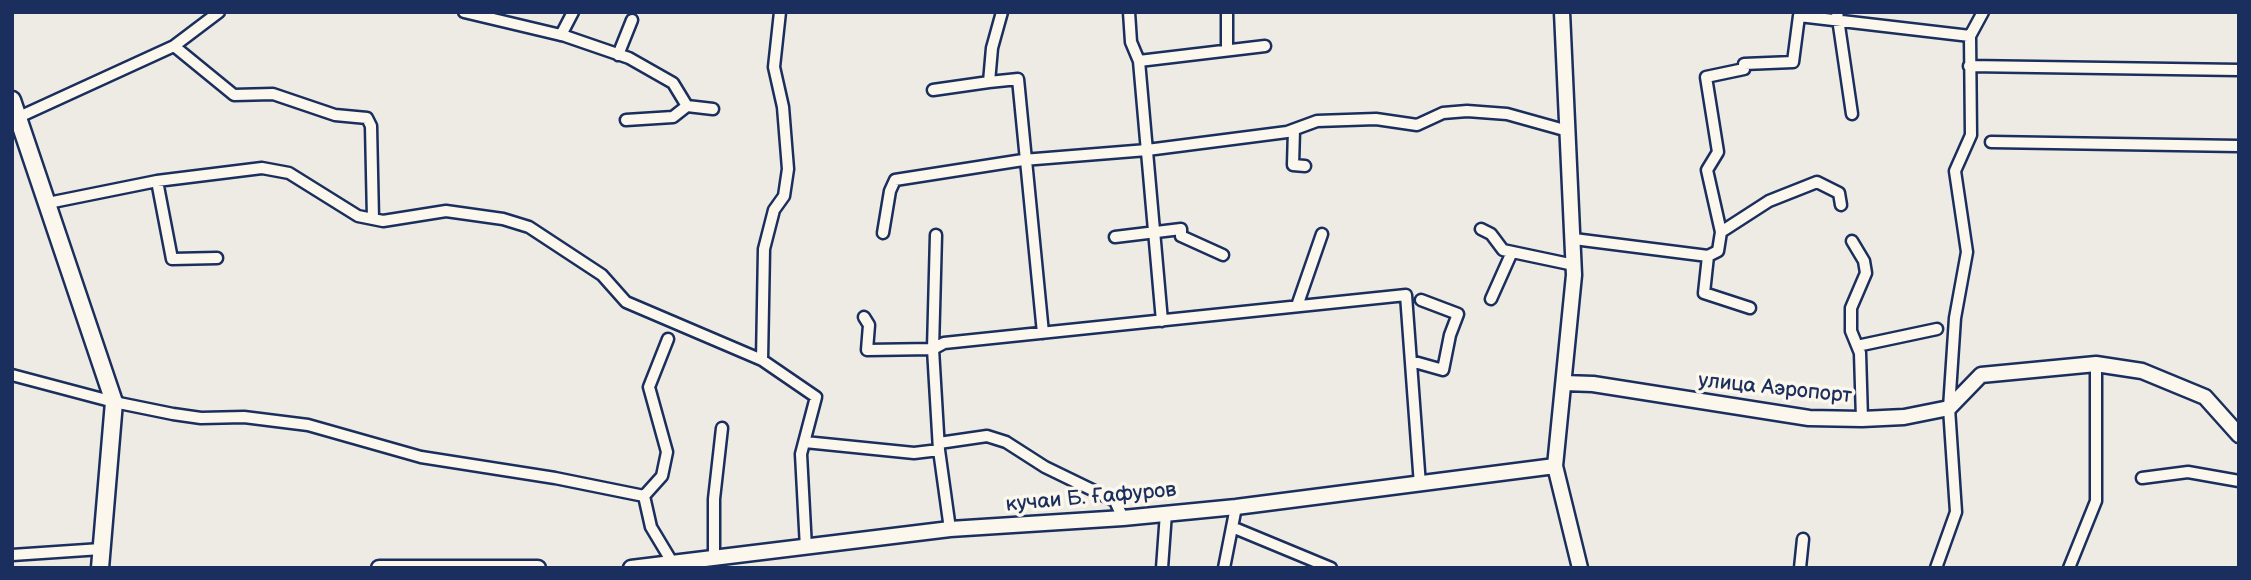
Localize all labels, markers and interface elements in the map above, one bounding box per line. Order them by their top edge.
street label: улица Аэропорт [1697,368,1853,410]
street label: кучаи Б. Ғафуров [1005,478,1177,518]

